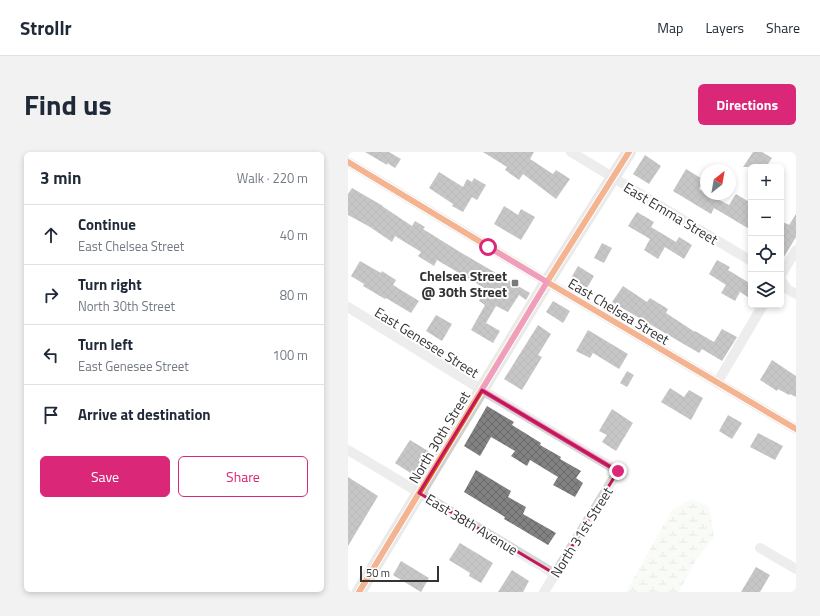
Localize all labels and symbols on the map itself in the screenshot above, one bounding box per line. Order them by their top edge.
north arrow [700,164,736,200]
street label: East Emma Street [620,177,722,249]
route start [479,238,497,256]
place label: Chelsea Street @ 30th Street [420,265,507,302]
street label: East Chelsea Street [565,273,674,350]
marker: Chelsea Street @ 30th Street [510,278,520,288]
street label: East Genesee Street [371,301,483,383]
street label: North 30th Street [403,387,475,487]
route end [609,462,627,480]
street label: North 31st Street [545,483,617,581]
street label: East 38th Avenue [422,488,522,560]
scale bar [360,564,439,583]

